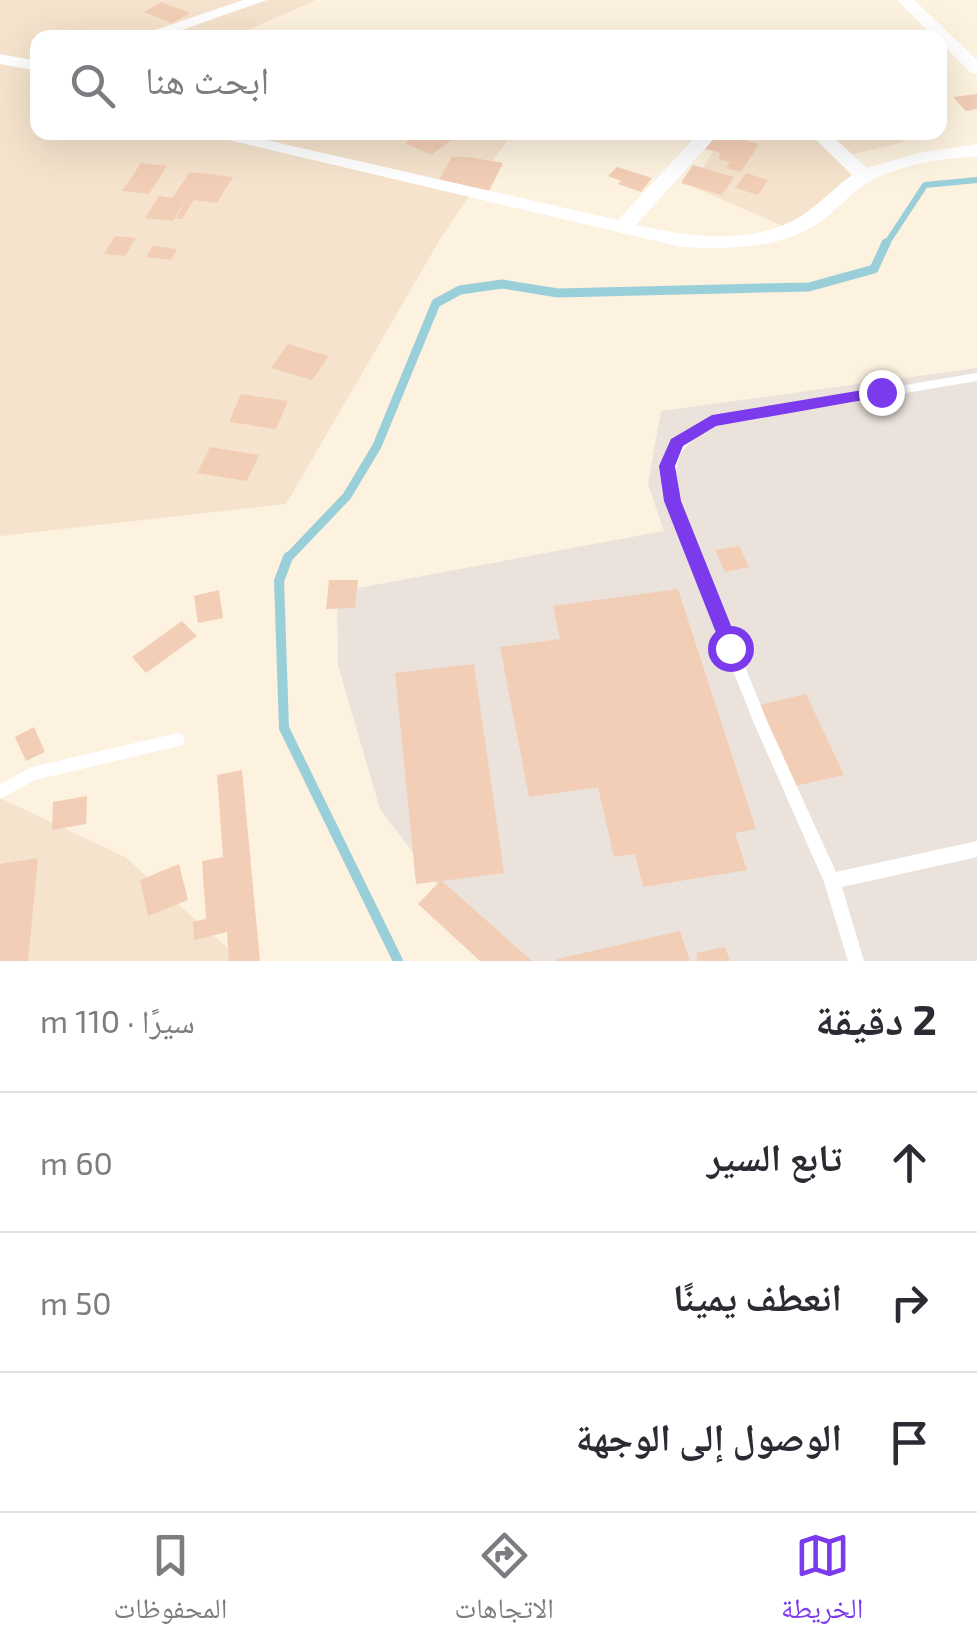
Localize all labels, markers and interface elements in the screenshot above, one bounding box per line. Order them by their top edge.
search box [30,30,947,140]
text: ابحث هنا [145,56,269,102]
icon: search [65,58,120,113]
route end [859,370,905,416]
route start [708,626,754,672]
text: 2 دقيقة [815,993,937,1043]
text: سيرًا · 110 m [40,1001,195,1039]
text: تابع السير [707,1133,842,1179]
icon: ahead [882,1135,937,1190]
text: 60 m [40,1143,113,1181]
text: انعطف يمينًا [673,1273,842,1319]
icon: right [882,1275,937,1330]
text: 50 m [40,1283,112,1321]
text: الوصول إلى الوجهة [576,1413,842,1459]
icon: arrive [882,1415,937,1470]
tab: المحفوظات [114,1528,227,1636]
tab: الاتجاهات [455,1528,554,1636]
tab: الخريطة [781,1528,863,1636]

